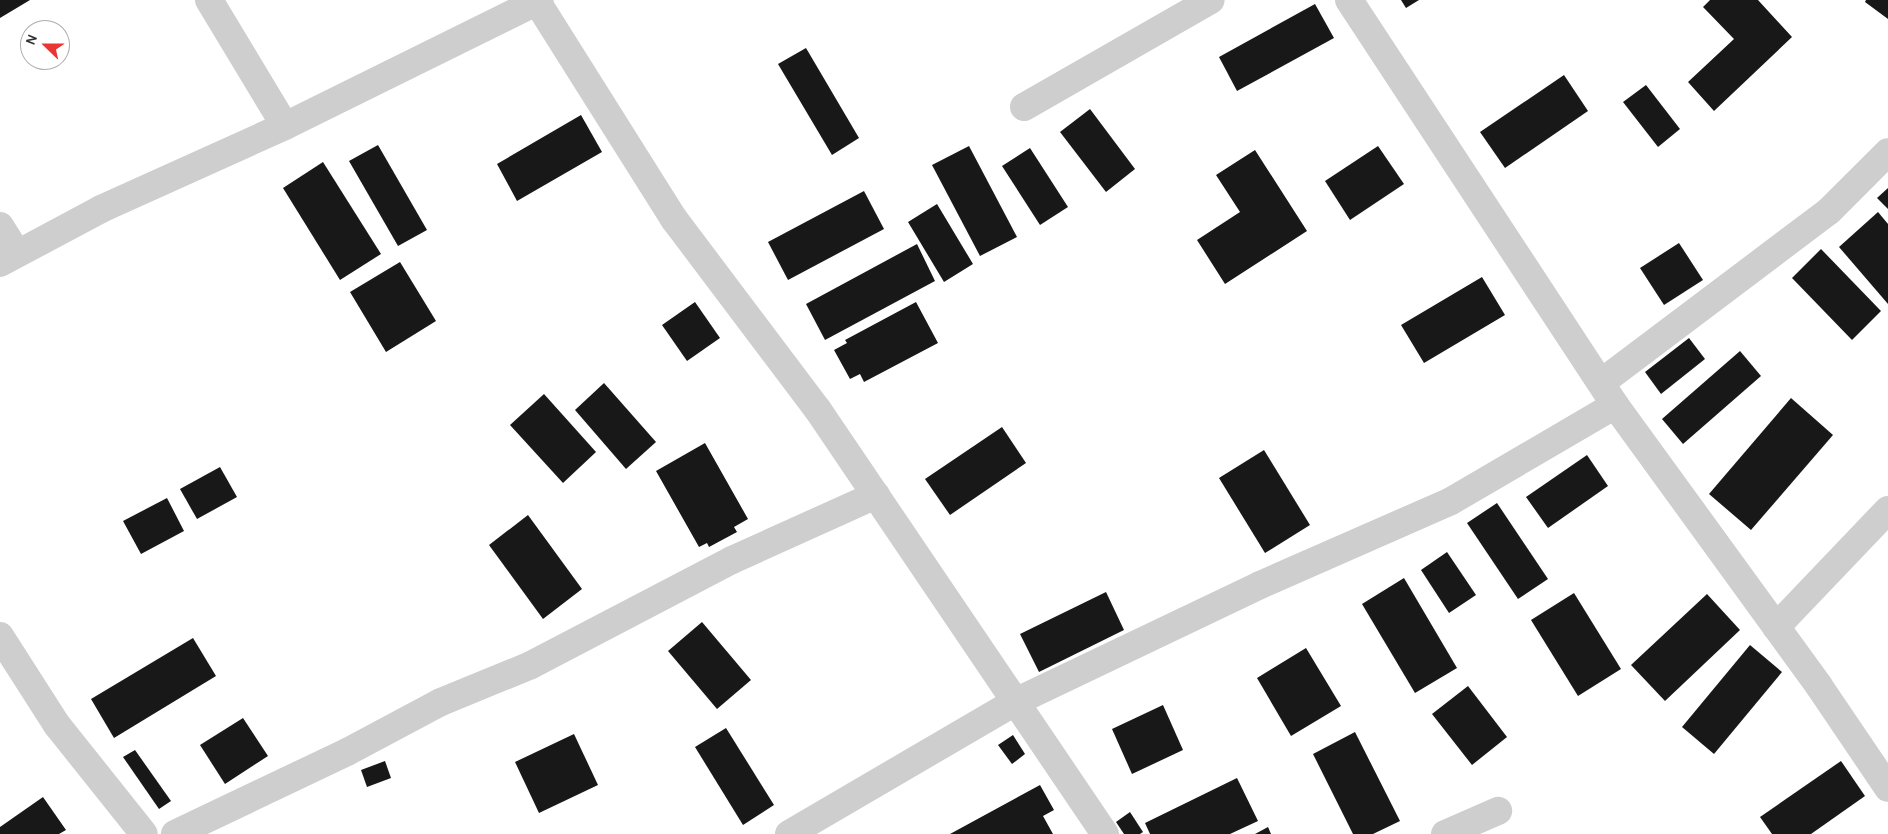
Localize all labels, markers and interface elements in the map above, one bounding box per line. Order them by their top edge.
north arrow [20,20,70,70]
text: N [22,32,41,47]

